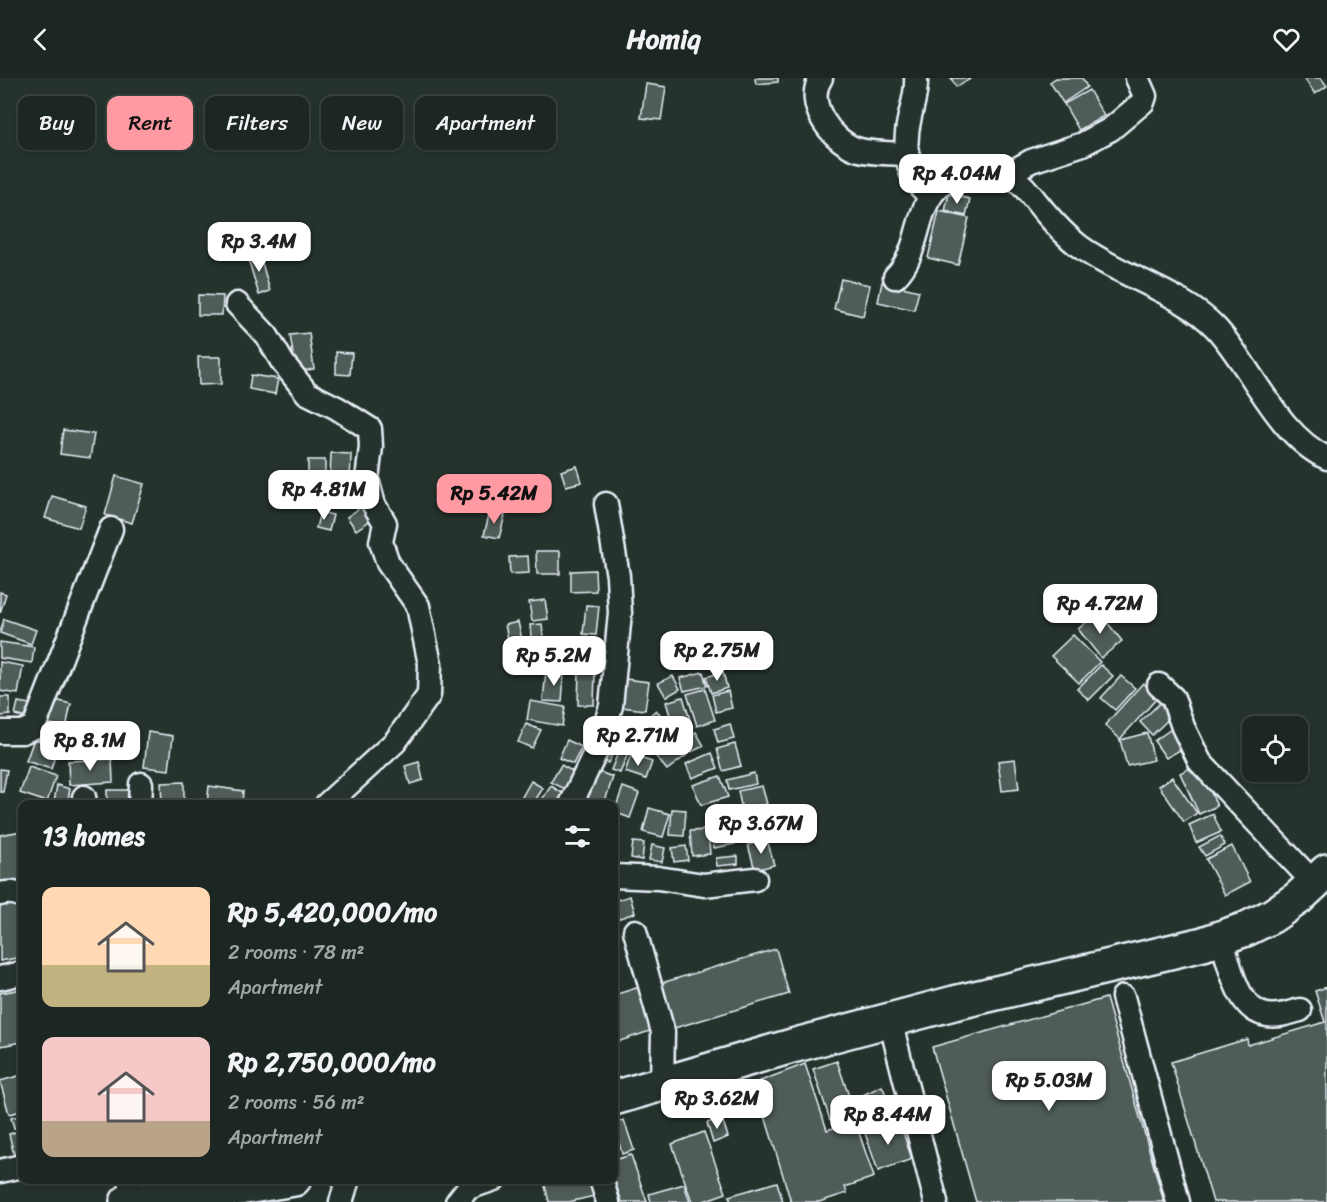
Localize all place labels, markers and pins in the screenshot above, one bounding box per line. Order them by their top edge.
pin: Rp 4.04M [895,154,1019,205]
pin: Rp 3.4M [204,222,314,273]
pin: Rp 4.81M [262,470,386,521]
pin: Rp 5.42M [432,474,556,525]
pin: Rp 4.72M [1038,584,1162,635]
pin: Rp 2.75M [655,631,779,682]
pin: Rp 5.2M [499,636,609,687]
pin: Rp 2.71M [576,716,700,767]
pin: Rp 8.1M [35,721,145,772]
pin: Rp 3.67M [699,804,823,855]
pin: Rp 5.03M [987,1061,1111,1112]
pin: Rp 3.62M [655,1079,779,1130]
pin: Rp 8.44M [826,1095,950,1146]

